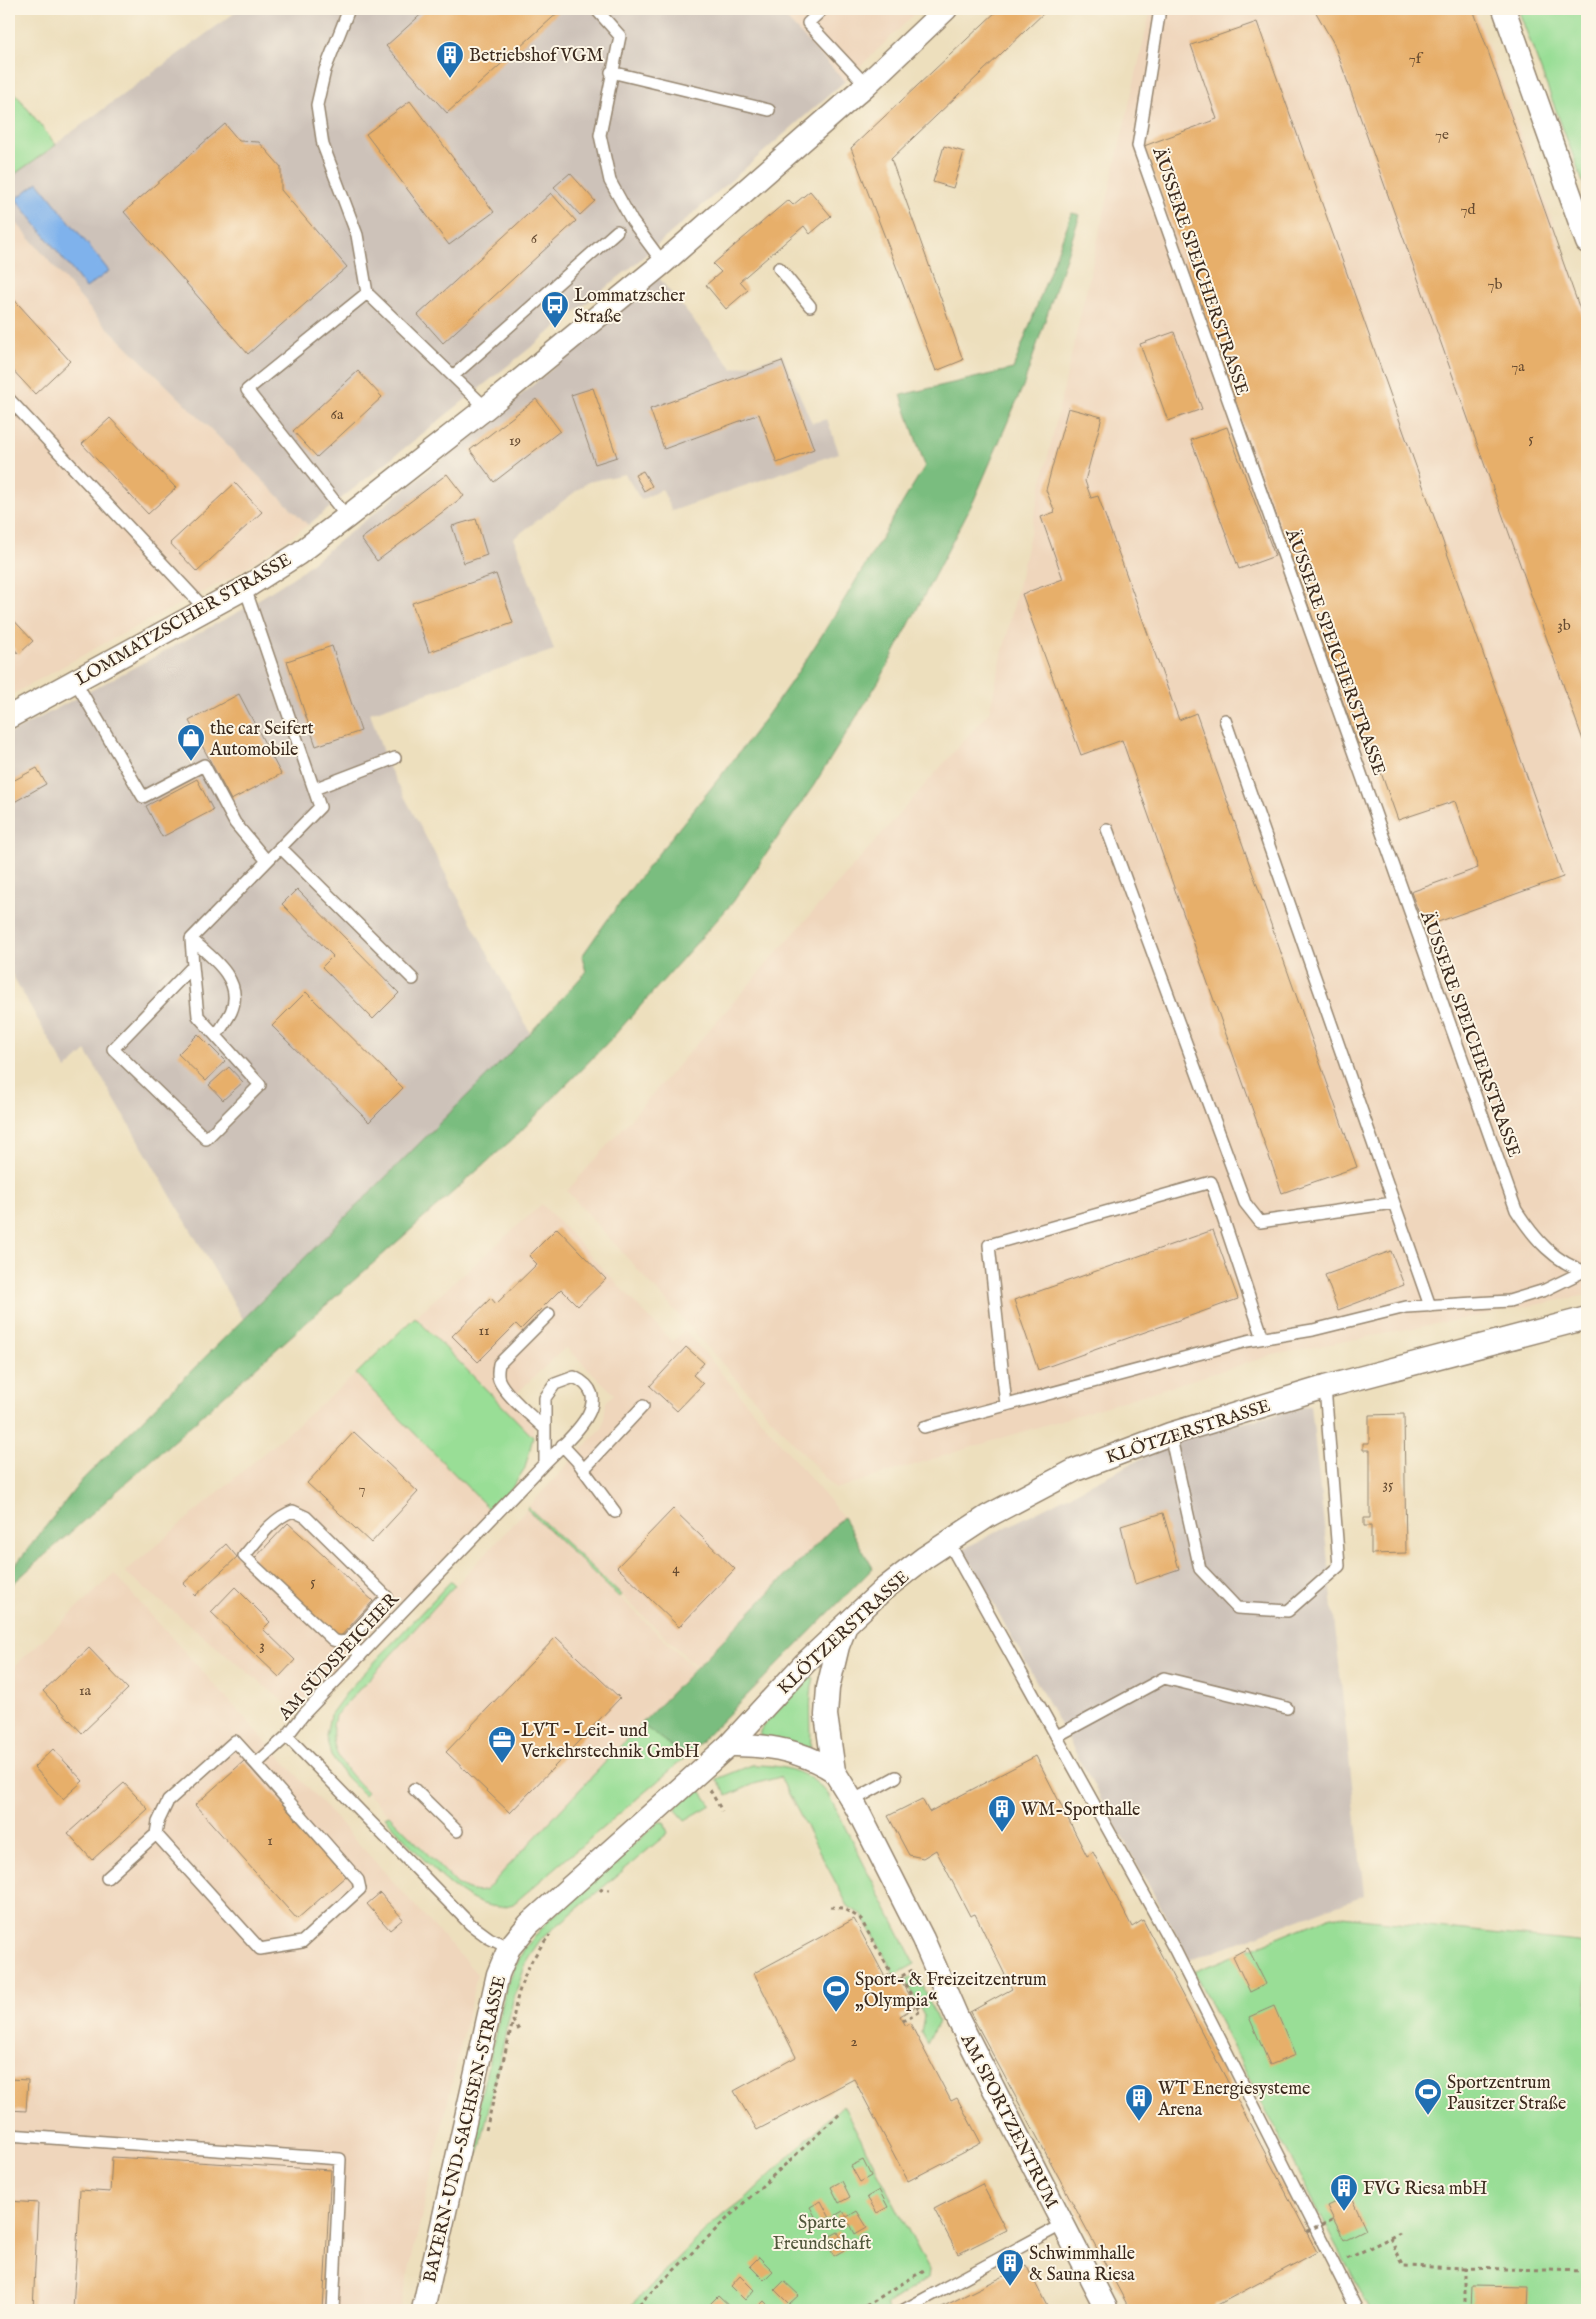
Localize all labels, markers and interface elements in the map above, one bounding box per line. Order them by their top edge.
building icon: Betriebshof VGM [435,40,465,79]
place label: Betriebshof VGM [469,45,603,68]
house number: 7f [1409,49,1424,68]
house number: 7e [1435,125,1449,144]
street label: ÄUSSERE SPEICHERSTRASSE [1146,143,1254,398]
house number: 7d [1460,200,1477,219]
house number: 6 [531,229,538,248]
house number: 7b [1487,275,1503,294]
place label: Lommatzscher Straße [574,285,686,329]
bus stop icon: Lommatzscher Straße [540,290,570,329]
house number: 7a [1511,357,1525,376]
house number: 6a [331,405,344,424]
house number: 5 [1528,429,1534,448]
house number: 19 [509,431,521,450]
street label: ÄUSSERE SPEICHERSTRASSE [1279,525,1391,779]
street label: LOMMATZSCHER STRASSE [72,549,296,692]
house number: 3b [1557,616,1571,635]
place label: the car Seifert Automobile [209,718,314,762]
shop icon: the car Seifert Automobile [176,723,206,762]
street label: ÄUSSERE SPEICHERSTRASSE [1414,907,1526,1161]
house number: 11 [478,1321,490,1340]
street label: KLÖTZERSTRASSE [1103,1394,1274,1470]
house number: 35 [1382,1475,1394,1494]
house number: 7 [358,1479,366,1498]
house number: 4 [672,1559,680,1578]
street label: KLÖTZERSTRASSE [773,1565,915,1700]
house number: 5 [310,1572,316,1591]
street label: AM SÜDSPEICHER [273,1587,405,1726]
house number: 3 [259,1636,265,1655]
house number: 1a [79,1681,92,1700]
place label: LVT - Leit- und Verkehrstechnik GmbH [520,1720,700,1764]
office icon: LVT - Leit- und Verkehrstechnik GmbH [487,1725,517,1764]
building icon: WM-Sporthalle [987,1794,1017,1833]
place label: WM-Sporthalle [1021,1799,1140,1822]
house number: 1 [267,1831,273,1850]
place label: Sport- & Freizeitzentrum „Olympia“ [855,1969,1047,2013]
street label: BAYERN-UND-SACHSEN-STRASSE [419,1974,512,2285]
sports icon: Sport- & Freizeitzentrum „Olympia“ [821,1974,851,2013]
street label: AM SPORTZENTRUM [954,2030,1063,2213]
house number: 2 [850,2032,858,2051]
place label: Sportzentrum Pausitzer Straße [1447,2072,1566,2116]
sports icon: Sportzentrum Pausitzer Straße [1413,2077,1443,2116]
place label: WT Energiesysteme Arena [1157,2078,1310,2122]
building icon: WT Energiesysteme Arena [1124,2083,1154,2122]
building icon: FVG Riesa mbH [1329,2173,1359,2212]
place label: FVG Riesa mbH [1363,2178,1488,2201]
park label: Sparte Freundschaft [773,2212,871,2256]
place label: Schwimmhalle & Sauna Riesa [1029,2243,1135,2287]
building icon: Schwimmhalle & Sauna Riesa [995,2248,1025,2287]

